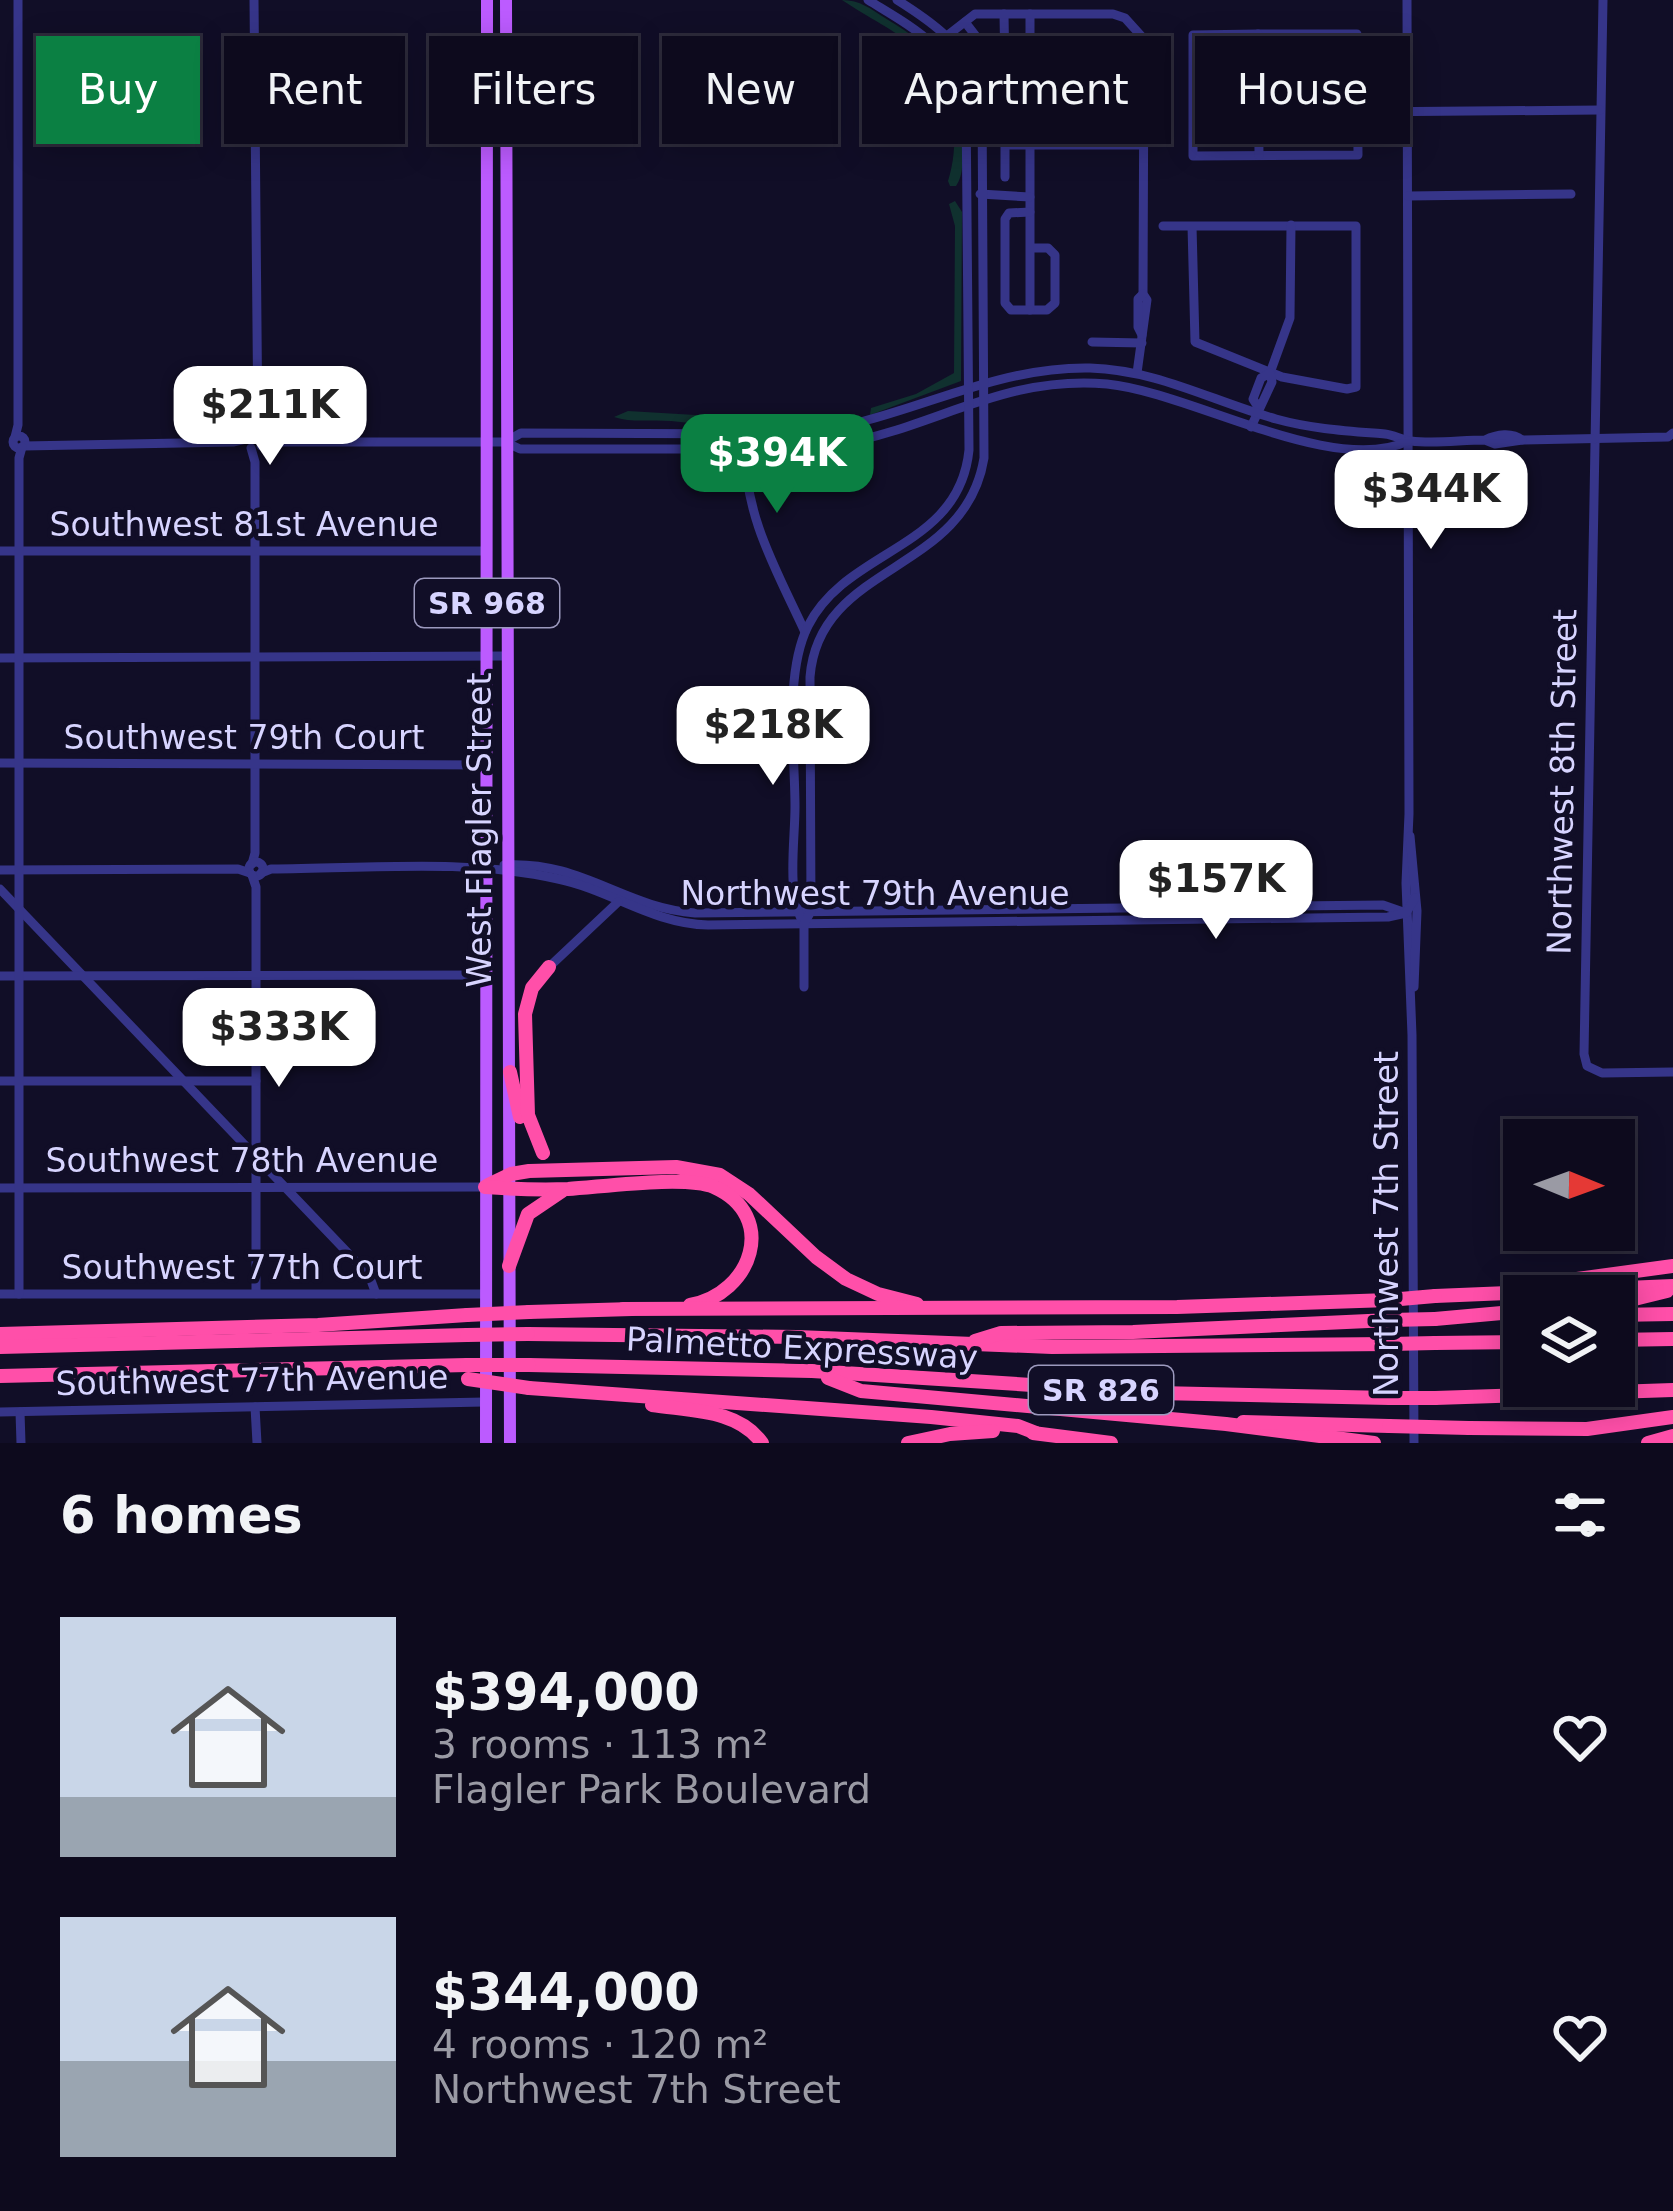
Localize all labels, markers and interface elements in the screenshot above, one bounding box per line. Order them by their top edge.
chip: Buy [36,36,200,144]
chip: Rent [224,36,405,144]
chip: Filters [429,36,638,144]
chip: New [662,36,838,144]
chip: Apartment [862,36,1171,144]
chip: House [1195,36,1410,144]
pin: $211K [186,366,354,468]
text: $211K [201,382,339,427]
pin: $394K [693,414,861,516]
text: $394K [708,430,846,475]
pin: $344K [1347,450,1515,552]
text: $344K [1362,466,1500,511]
street label: Southwest 81st Avenue [49,505,439,544]
road number: SR 968 [415,579,559,627]
street label: Northwest 8th Street [1539,609,1585,955]
street label: West Flagler Street [460,673,499,987]
pin: $218K [689,686,857,788]
text: $218K [704,702,842,747]
street label: Southwest 79th Court [64,718,424,757]
pin: $157K [1132,840,1300,942]
text: $157K [1147,856,1285,901]
street label: Northwest 79th Avenue [680,874,1070,913]
pin: $333K [195,988,363,1090]
text: $333K [210,1004,348,1049]
street label: Northwest 7th Street [1367,1051,1406,1397]
north arrow [1503,1119,1635,1251]
map controls [1503,1119,1635,1407]
street label: Southwest 78th Avenue [46,1141,438,1180]
street label: Southwest 77th Court [62,1248,422,1287]
button: layers [1503,1275,1635,1407]
street label: Palmetto Expressway [625,1319,979,1377]
street label: Southwest 77th Avenue [55,1357,449,1403]
road number: SR 826 [1029,1366,1173,1414]
icon: filters [1547,1482,1613,1548]
text: 6 homes [60,1486,303,1545]
text: $394,000 [432,1663,700,1722]
icon: home [156,1665,300,1809]
icon: heart [1547,1704,1613,1770]
text: 3 rooms · 113 m² [432,1722,768,1767]
text: Flagler Park Boulevard [432,1767,871,1812]
text: $344,000 [432,1963,700,2022]
icon: home [156,1965,300,2109]
icon: heart [1547,2004,1613,2070]
text: 4 rooms · 120 m² [432,2022,768,2067]
text: Northwest 7th Street [432,2067,841,2112]

